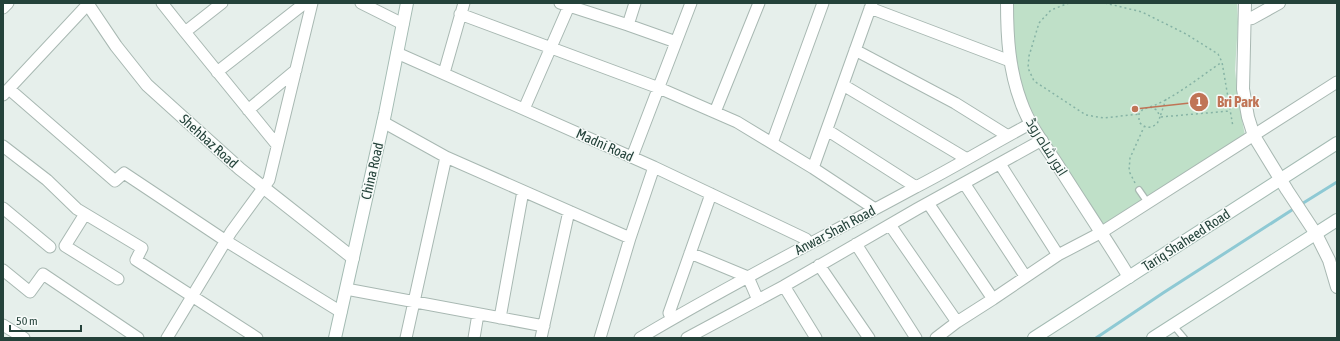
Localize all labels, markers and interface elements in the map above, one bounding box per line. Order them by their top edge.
callout: Bri Park [1189,88,1267,115]
text: Bri Park [1217,93,1259,110]
text: 1 [1196,95,1202,109]
street label: Shehbaz Road [177,111,241,171]
street label: انور شاہ روڈ [1023,115,1071,179]
street label: Madni Road [574,125,636,165]
street label: China Road [358,141,386,201]
street label: Anwar Shah Road [792,202,878,258]
street label: Tariq Shaheed Road [1139,206,1233,274]
scale bar [10,307,81,333]
text: 50 m [16,314,38,328]

